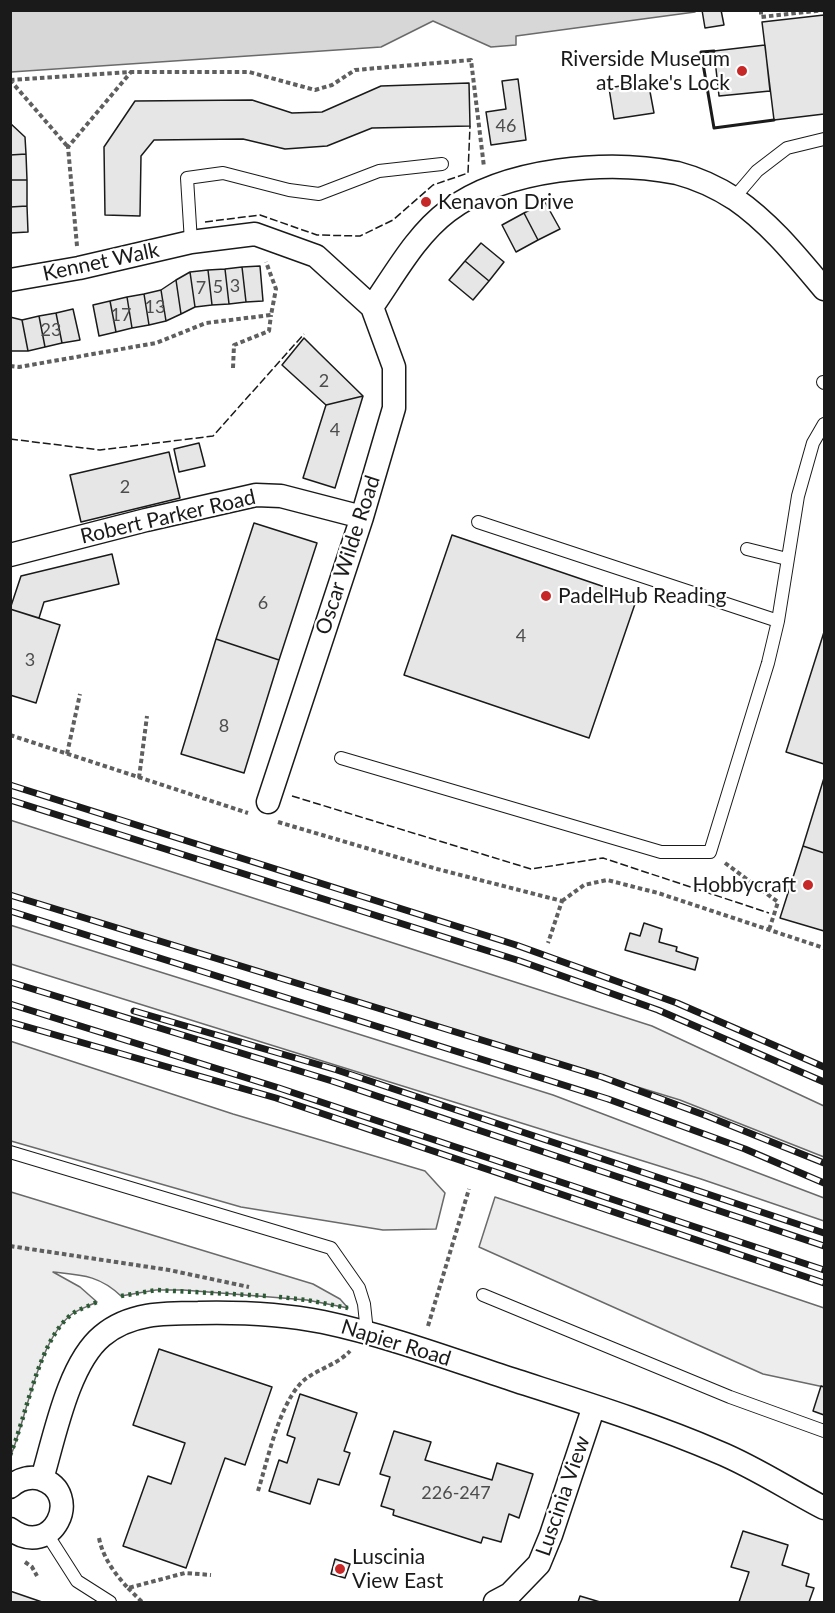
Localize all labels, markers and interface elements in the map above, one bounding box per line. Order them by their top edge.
place label: Riverside Museum at Blake's Lock [560,46,730,96]
marker: Riverside Museum at Blake's Lock [735,64,749,78]
house number: 46 [496,115,516,137]
place label: Kenavon Drive [438,189,574,215]
marker: Kenavon Drive [419,195,433,209]
street label: Kennet Walk [41,237,161,287]
house number: 3 [230,275,240,297]
house number: 5 [213,276,223,298]
house number: 7 [196,277,206,299]
house number: 13 [145,296,165,318]
house number: 17 [111,304,131,326]
house number: 23 [41,319,61,341]
house number: 2 [319,370,329,392]
house number: 4 [330,419,340,441]
street label: Oscar Wilde Road [310,472,386,638]
house number: 2 [120,476,130,498]
street label: Robert Parker Road [78,485,258,549]
place label: PadelHub Reading [558,583,726,609]
marker: PadelHub Reading [539,589,553,603]
house number: 6 [258,592,268,614]
house number: 4 [516,625,526,647]
house number: 3 [25,649,35,671]
house number: 8 [219,715,229,737]
place label: Hobbycraft [692,872,796,898]
marker: Hobbycraft [801,878,815,892]
street label: Napier Road [338,1314,454,1372]
street label: Luscinia View [531,1433,595,1559]
house number: 226-247 [421,1482,491,1504]
place label: Luscinia View East [352,1544,443,1594]
marker: Luscinia View East [333,1562,347,1576]

